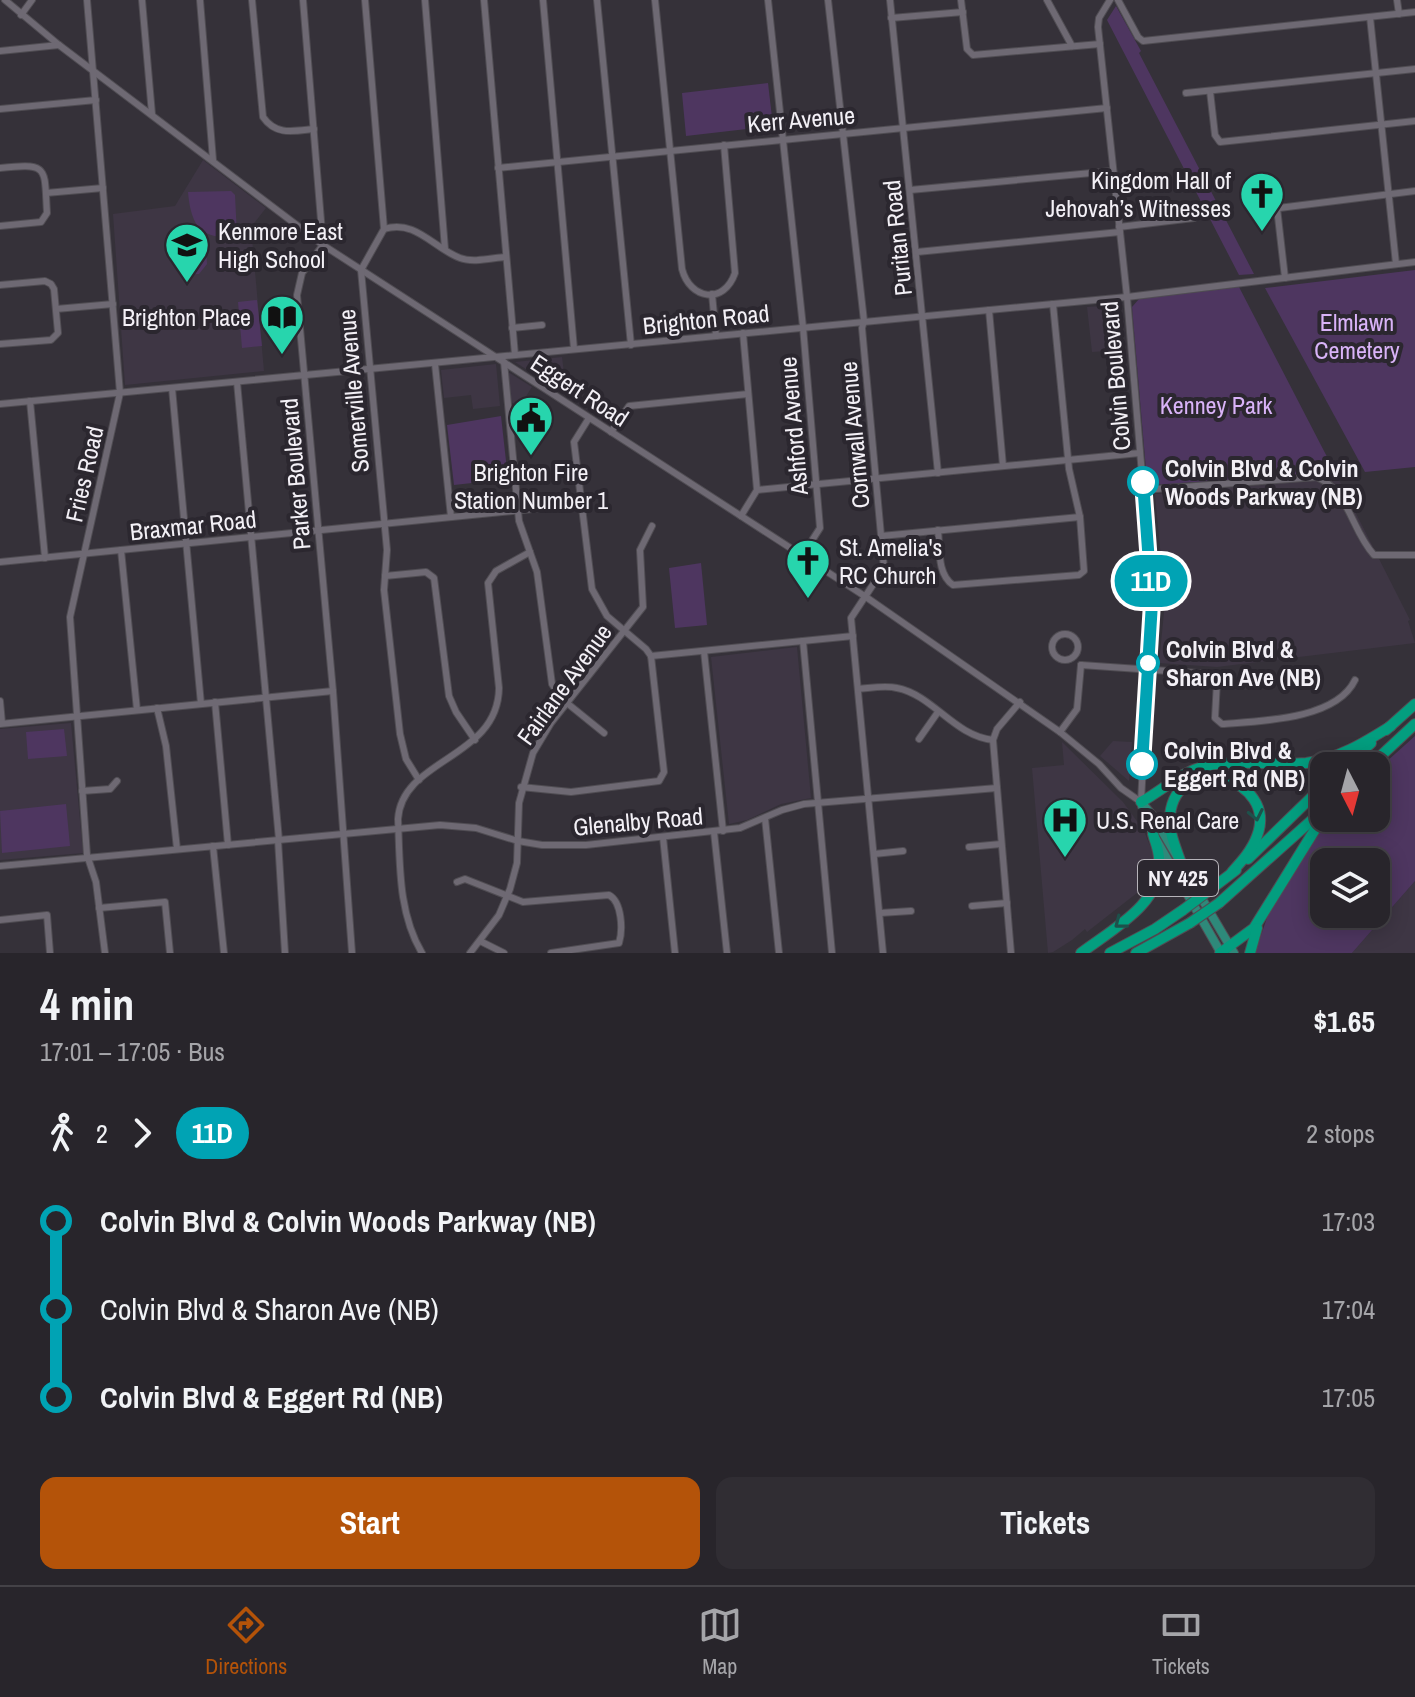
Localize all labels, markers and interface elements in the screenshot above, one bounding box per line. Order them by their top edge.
street label: Kerr Avenue [746,98,856,140]
place label: Kingdom Hall of Jehovah’s Witnesses [1045,164,1232,224]
church icon: Kingdom Hall of Jehovah’s Witnesses [1238,170,1286,233]
street label: Puritan Road [875,179,919,297]
place label: Kenmore East High School [218,215,343,275]
school or university icon: Kenmore East High School [163,221,211,284]
library icon: Brighton Place [258,293,306,356]
street label: Brighton Road [641,296,771,342]
street label: Colvin Boulevard [1093,300,1137,452]
place label: Brighton Place [122,301,251,333]
park label: Elmlawn Cemetery [1314,306,1400,366]
street label: Somerville Avenue [330,308,376,474]
street label: Eggert Road [525,346,635,434]
street label: Ashford Avenue [771,356,815,497]
street label: Cornwall Avenue [832,360,876,510]
park label: Kenney Park [1160,389,1272,421]
public building icon: Brighton Fire Station Number 1 [507,394,555,457]
street label: Parker Boulevard [272,397,318,551]
street label: Fries Road [57,423,111,525]
place label: Colvin Blvd & Colvin Woods Parkway (NB) [1165,452,1363,512]
place label: Brighton Fire Station Number 1 [454,456,608,516]
marker: Colvin Blvd & Colvin Woods Parkway (NB) [1128,467,1158,497]
street label: Braxmar Road [128,502,258,548]
place label: St. Amelia's RC Church [839,531,942,591]
church icon: St. Amelia's RC Church [784,537,832,600]
line badge: 11D [1105,555,1197,607]
text: 11D [1131,562,1171,600]
street label: Fairlane Avenue [509,617,619,751]
place label: Colvin Blvd & Sharon Ave (NB) [1166,633,1321,693]
marker: Colvin Blvd & Sharon Ave (NB) [1137,652,1159,674]
place label: Colvin Blvd & Eggert Rd (NB) [1164,734,1305,794]
marker: Colvin Blvd & Eggert Rd (NB) [1127,749,1157,779]
north arrow [1310,752,1390,832]
map controls [1310,752,1390,928]
hospital icon: U.S. Renal Care [1041,796,1089,859]
street label: Glenalby Road [572,799,704,843]
place label: U.S. Renal Care [1096,804,1239,836]
one-way arrow [1247,807,1264,821]
button: layers [1310,848,1390,928]
road number: NY 425 [1138,860,1218,896]
one-way arrow [1114,913,1129,927]
text: 4 min [40,974,134,1034]
text: $1.65 [1313,1001,1375,1041]
text: 17:01 – 17:05 · Bus [40,1034,225,1069]
icon: walk [40,1111,84,1155]
icon: forward [120,1111,164,1155]
text: 11D [192,1114,233,1152]
text: 2 [96,1116,108,1151]
text: 2 stops [1306,1116,1375,1151]
text: Colvin Blvd & Colvin Woods Parkway (NB) [100,1201,596,1241]
text: 17:03 [1322,1204,1375,1239]
text: Colvin Blvd & Sharon Ave (NB) [100,1289,439,1329]
text: 17:04 [1322,1292,1375,1327]
text: Colvin Blvd & Eggert Rd (NB) [100,1377,443,1417]
text: 17:05 [1322,1380,1375,1415]
button: Start [40,1477,700,1569]
button: Tickets [716,1477,1375,1569]
tab: Directions [205,1603,287,1681]
tab: Map [698,1603,742,1681]
tab: Tickets [1152,1603,1210,1681]

